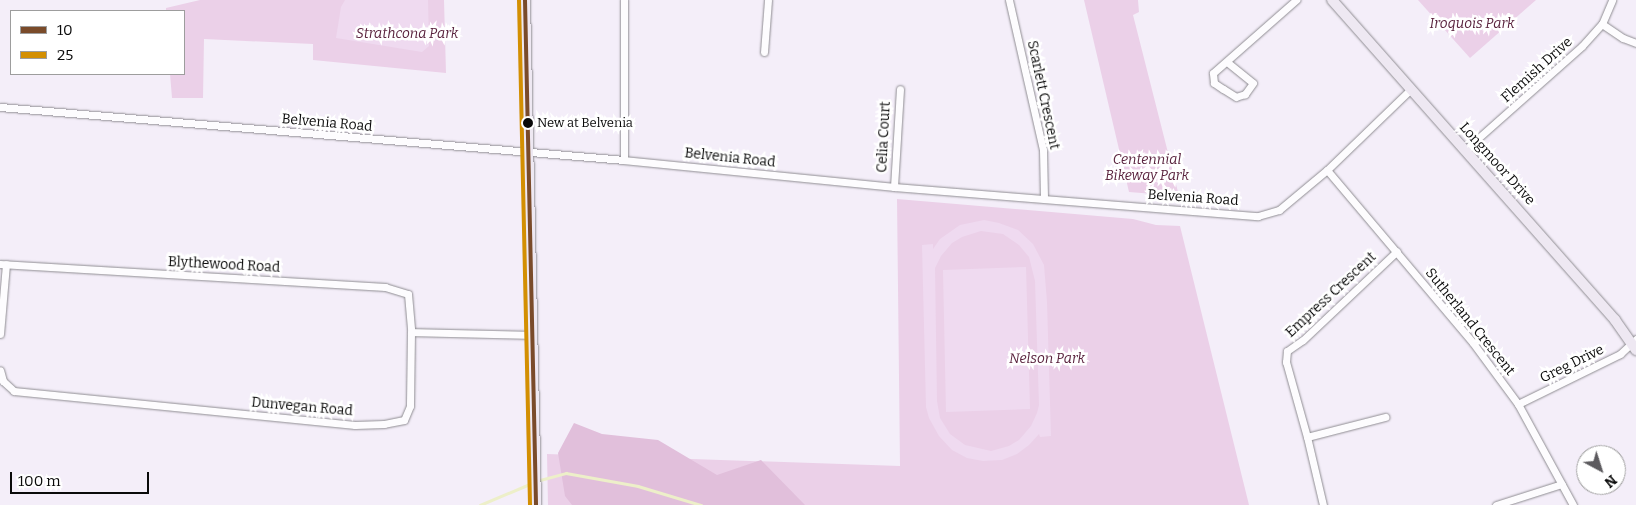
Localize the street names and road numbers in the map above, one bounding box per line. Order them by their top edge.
street label: Flemish Drive [1498,34,1576,106]
street label: Scarlett Crescent [1023,39,1063,151]
street label: Celia Court [874,101,894,173]
street label: Belvenia Road [281,111,373,135]
street label: Longmoor Drive [1456,119,1538,209]
street label: Belvenia Road [684,145,776,171]
street label: Belvenia Road [1147,186,1239,210]
street label: Empress Crescent [1282,249,1380,341]
street label: Blythewood Road [167,254,281,276]
street label: Sutherland Crescent [1422,265,1518,379]
street label: Greg Drive [1537,341,1607,387]
street label: Dunvegan Road [251,394,353,420]

